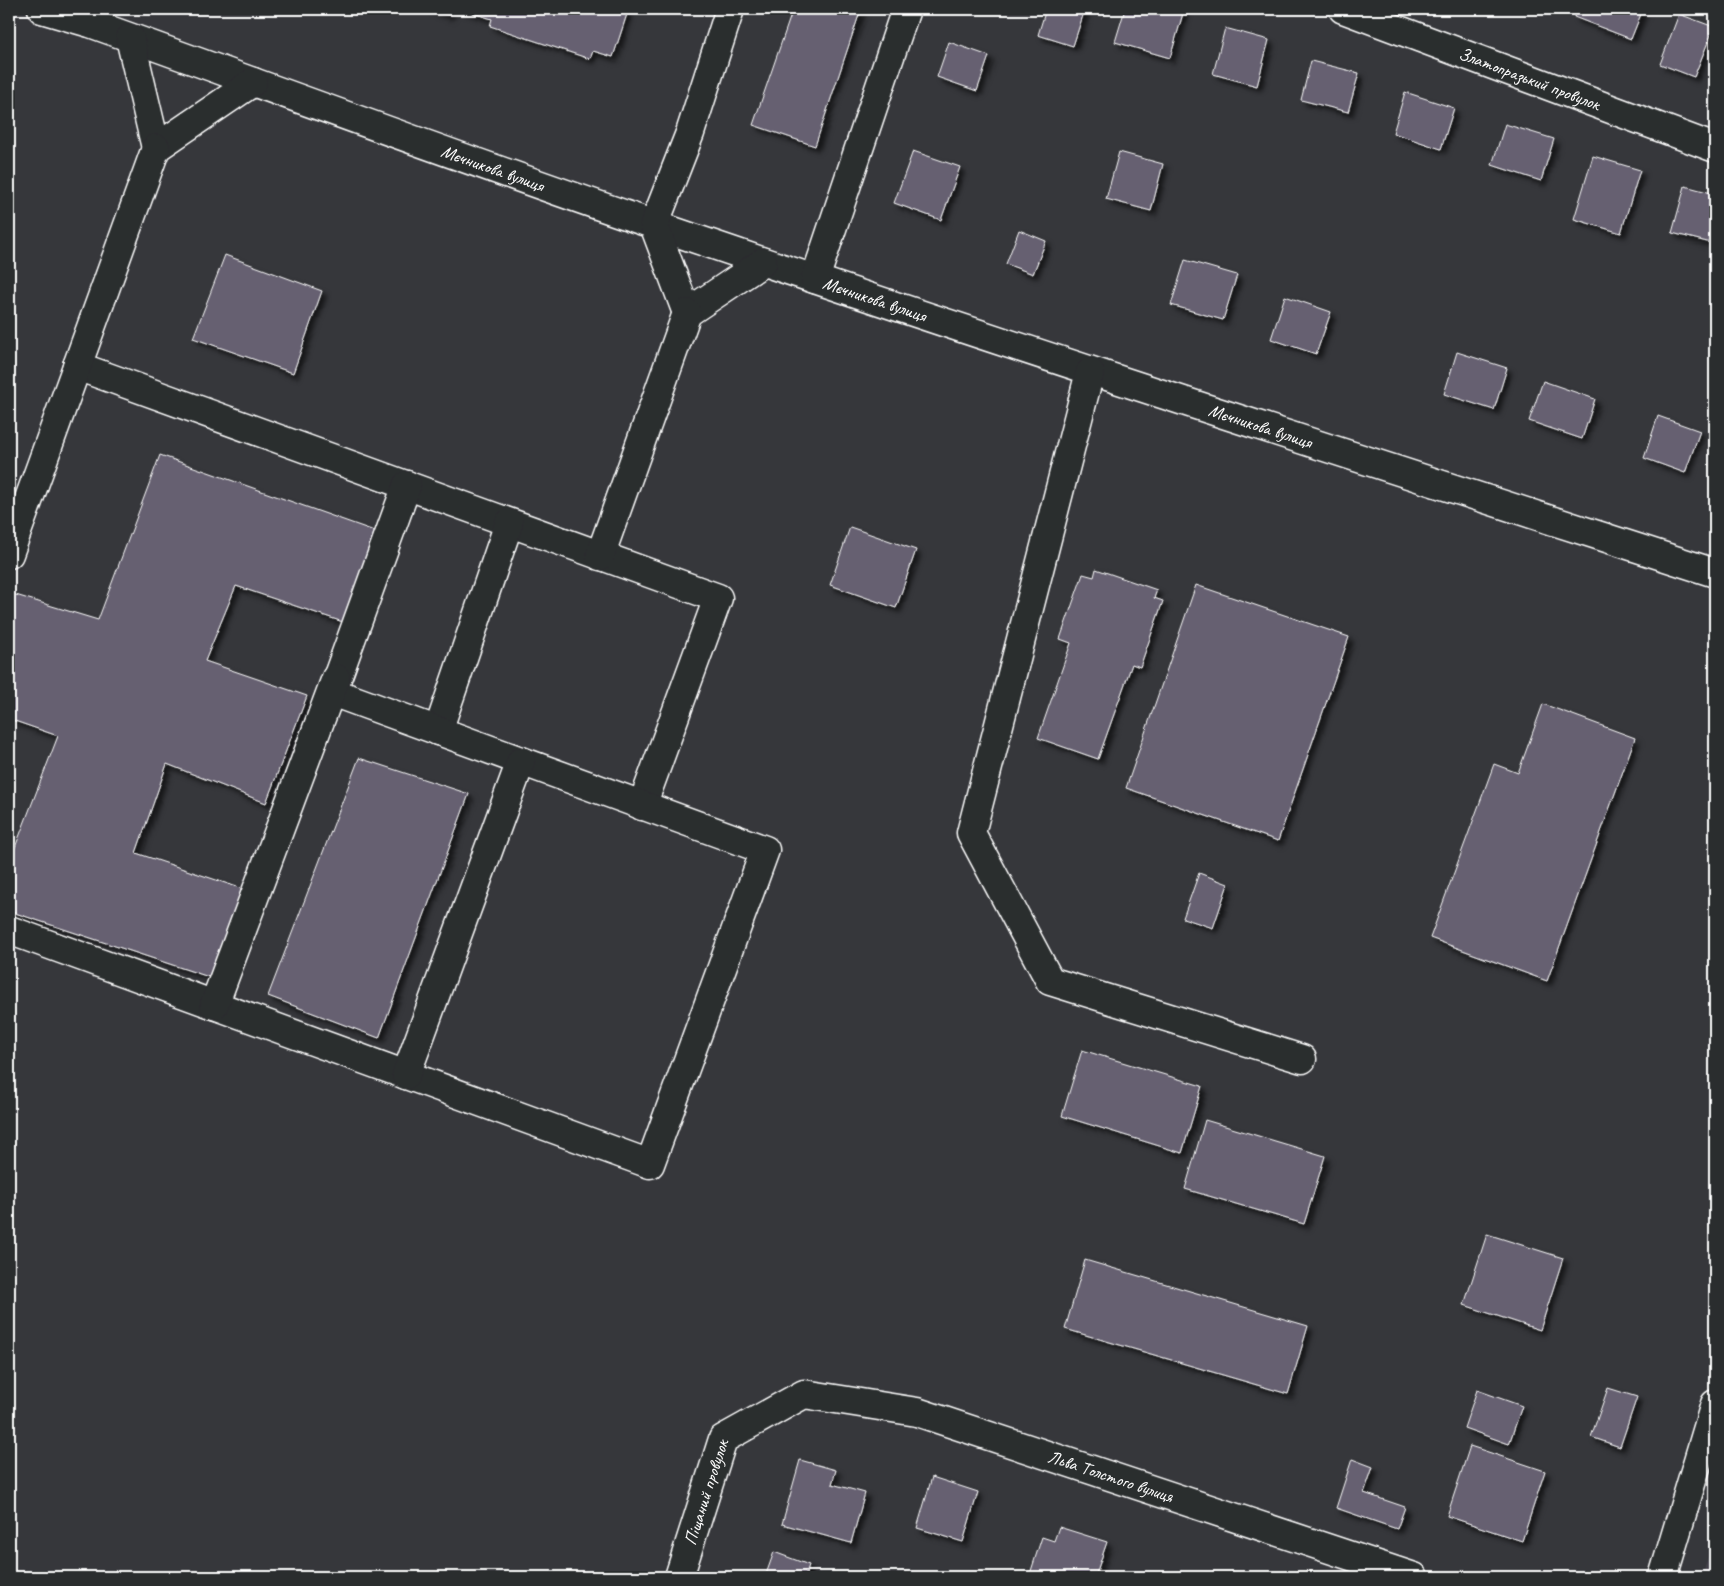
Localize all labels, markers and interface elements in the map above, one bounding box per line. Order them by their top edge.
street label: Златопразький провулок [1456,42,1604,116]
street label: Мєчникова вулиця [438,140,549,197]
street label: Мєчникова вулиця [820,272,931,327]
street label: Мєчникова вулиця [1206,399,1317,454]
street label: Піщаний провулок [679,1435,734,1548]
street label: Льва Толстого вулиця [1045,1445,1177,1508]

